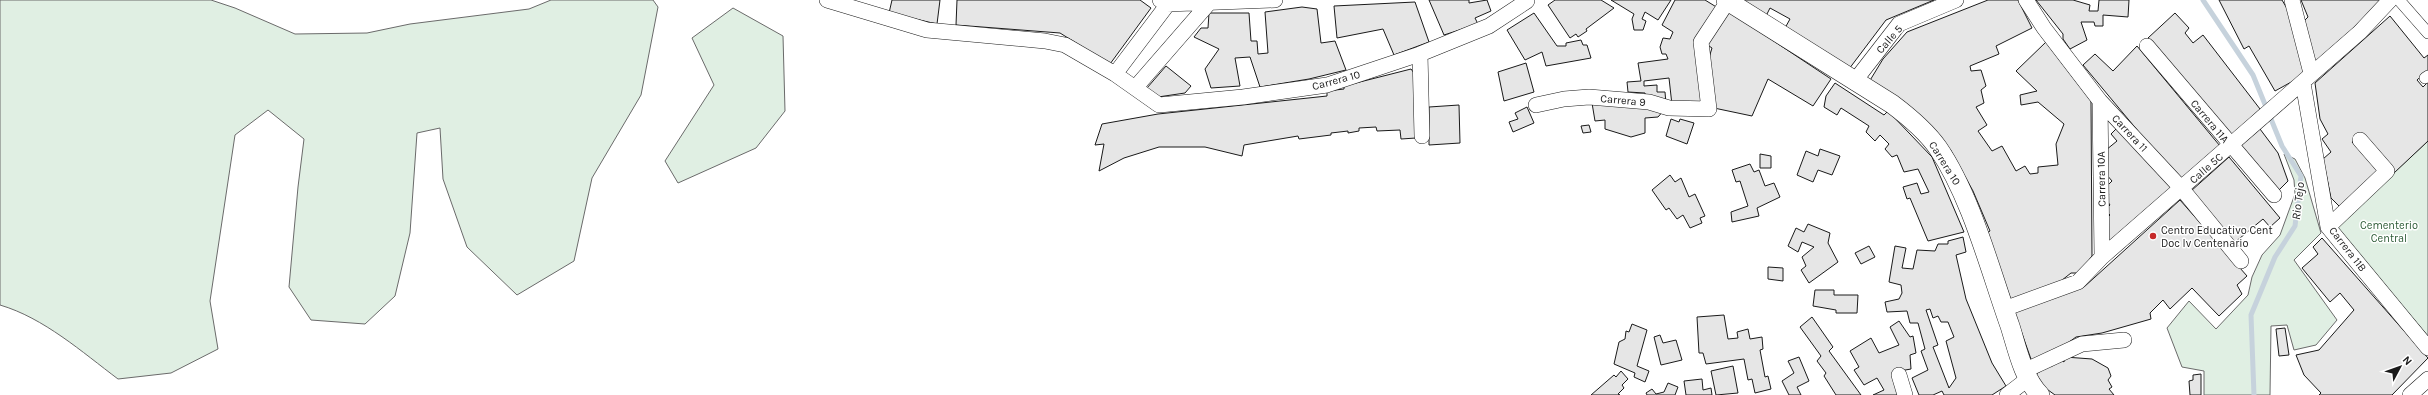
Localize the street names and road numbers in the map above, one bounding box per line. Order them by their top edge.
street label: Calle 5 [1874,22,1905,56]
street label: Carrera 10 [1311,68,1362,93]
street label: Carrera 9 [1600,92,1646,109]
street label: Carrera 11A [2188,97,2232,146]
street label: Carrera 11 [2109,112,2150,155]
street label: Carrera 10 [1926,139,1963,188]
street label: Carrera 10A [2095,150,2108,207]
street label: Calle 5C [2187,150,2226,186]
street label: Carrera 11B [2326,224,2369,274]

